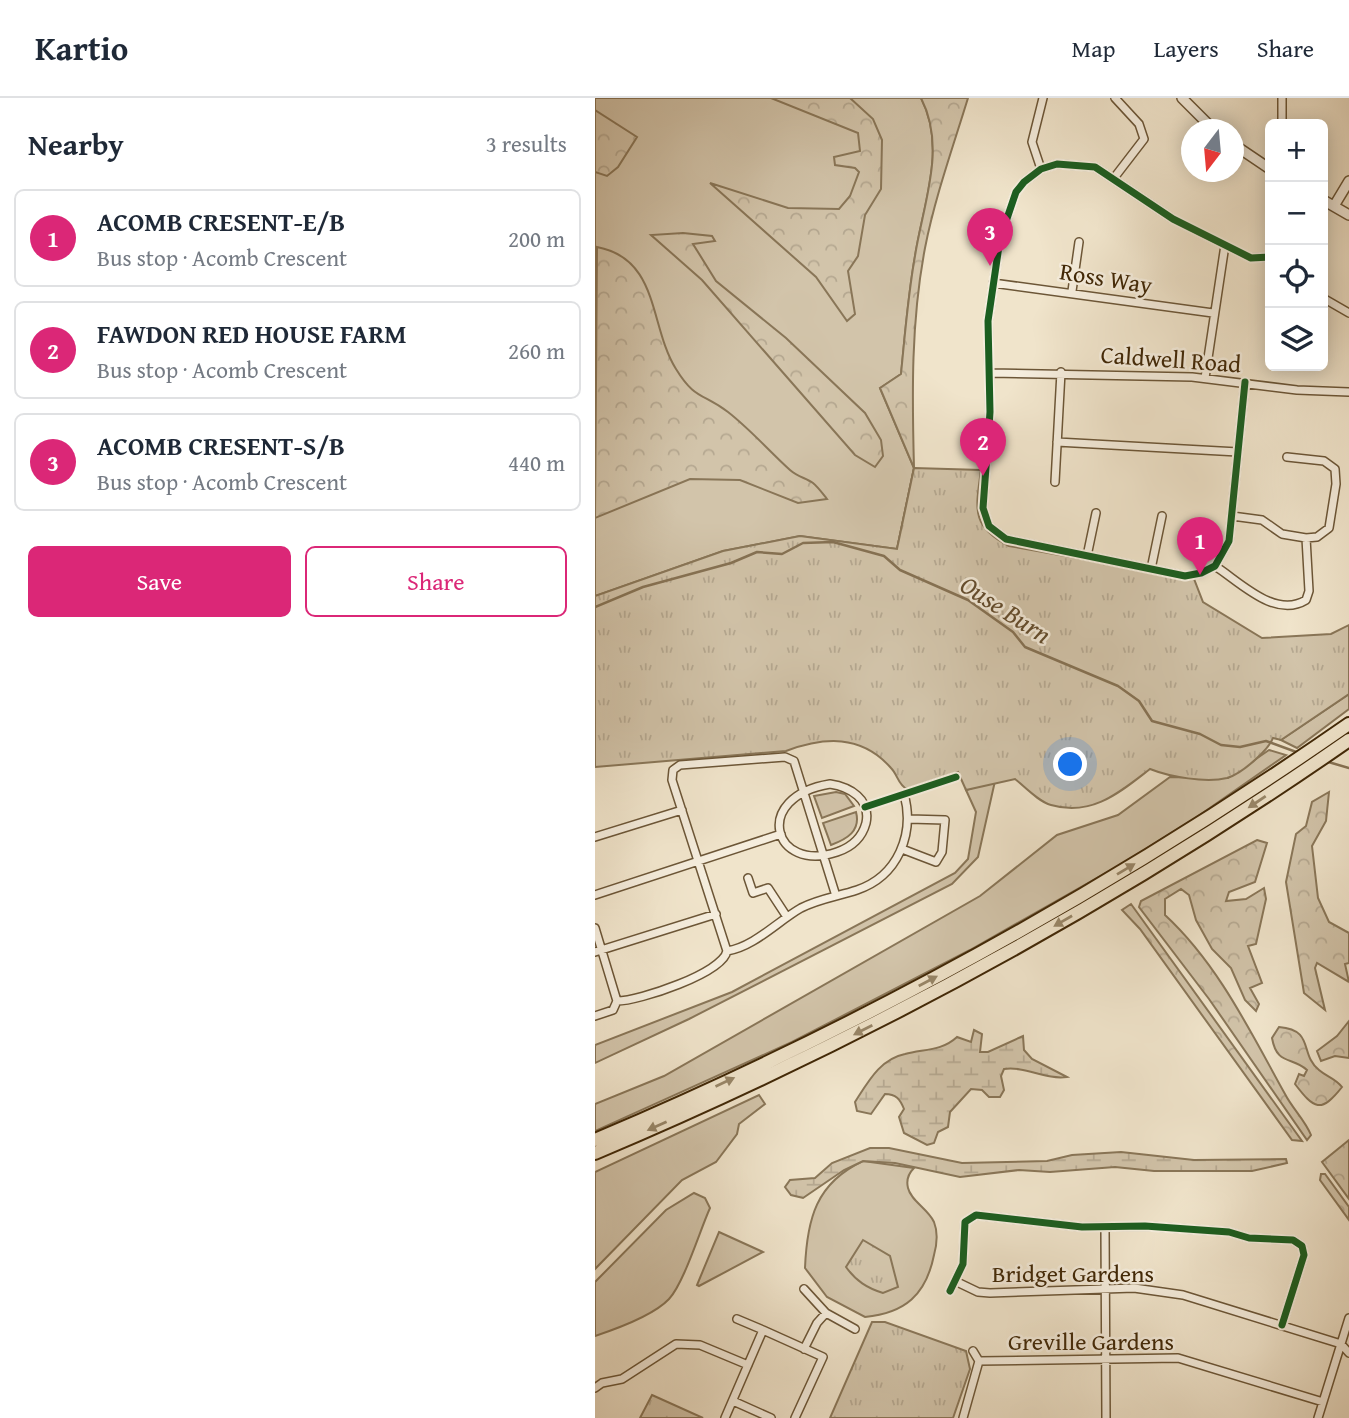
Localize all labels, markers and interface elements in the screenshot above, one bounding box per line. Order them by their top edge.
text: Kartio [35,24,128,72]
text: Map [1072,31,1115,66]
text: Layers [1153,31,1219,66]
text: Share [1257,31,1314,66]
north arrow [1181,119,1244,182]
map controls [1265,119,1328,371]
button: + [1265,119,1328,182]
text: Nearby [28,122,124,166]
text: 3 results [486,127,567,160]
button: − [1265,182,1328,245]
text: ACOMB CRESENT-E/B [97,202,345,241]
pin: 3 [967,208,1013,266]
text: 1 [47,222,59,255]
text: 200 m [508,222,565,255]
text: Bus stop · Acomb Crescent [97,241,347,274]
button: locate [1265,245,1328,308]
street label: Ross Way [1057,253,1155,303]
button: layers [1265,308,1328,371]
text: FAWDON RED HOUSE FARM [97,314,407,353]
text: 2 [47,334,59,367]
text: 260 m [508,334,565,367]
street label: Caldwell Road [1100,337,1243,381]
text: Bus stop · Acomb Crescent [97,353,347,386]
pin: 2 [960,418,1006,476]
text: ACOMB CRESENT-S/B [97,426,345,465]
text: 3 [47,446,59,479]
text: 440 m [508,446,565,479]
text: Bus stop · Acomb Crescent [97,465,347,498]
pin: 1 [1177,517,1223,575]
button: Save [28,546,291,617]
button: Share [305,546,567,617]
water label: Ouse Burn [953,565,1059,653]
your location [1053,747,1087,781]
one-way arrow [1247,796,1267,809]
one-way arrow [1117,862,1136,875]
one-way arrow [1053,915,1073,927]
one-way arrow [919,975,938,987]
one-way arrow [853,1024,873,1035]
one-way arrow [715,1076,735,1088]
one-way arrow [647,1121,668,1132]
street label: Bridget Gardens [992,1256,1154,1291]
street label: Greville Gardens [1008,1324,1174,1359]

